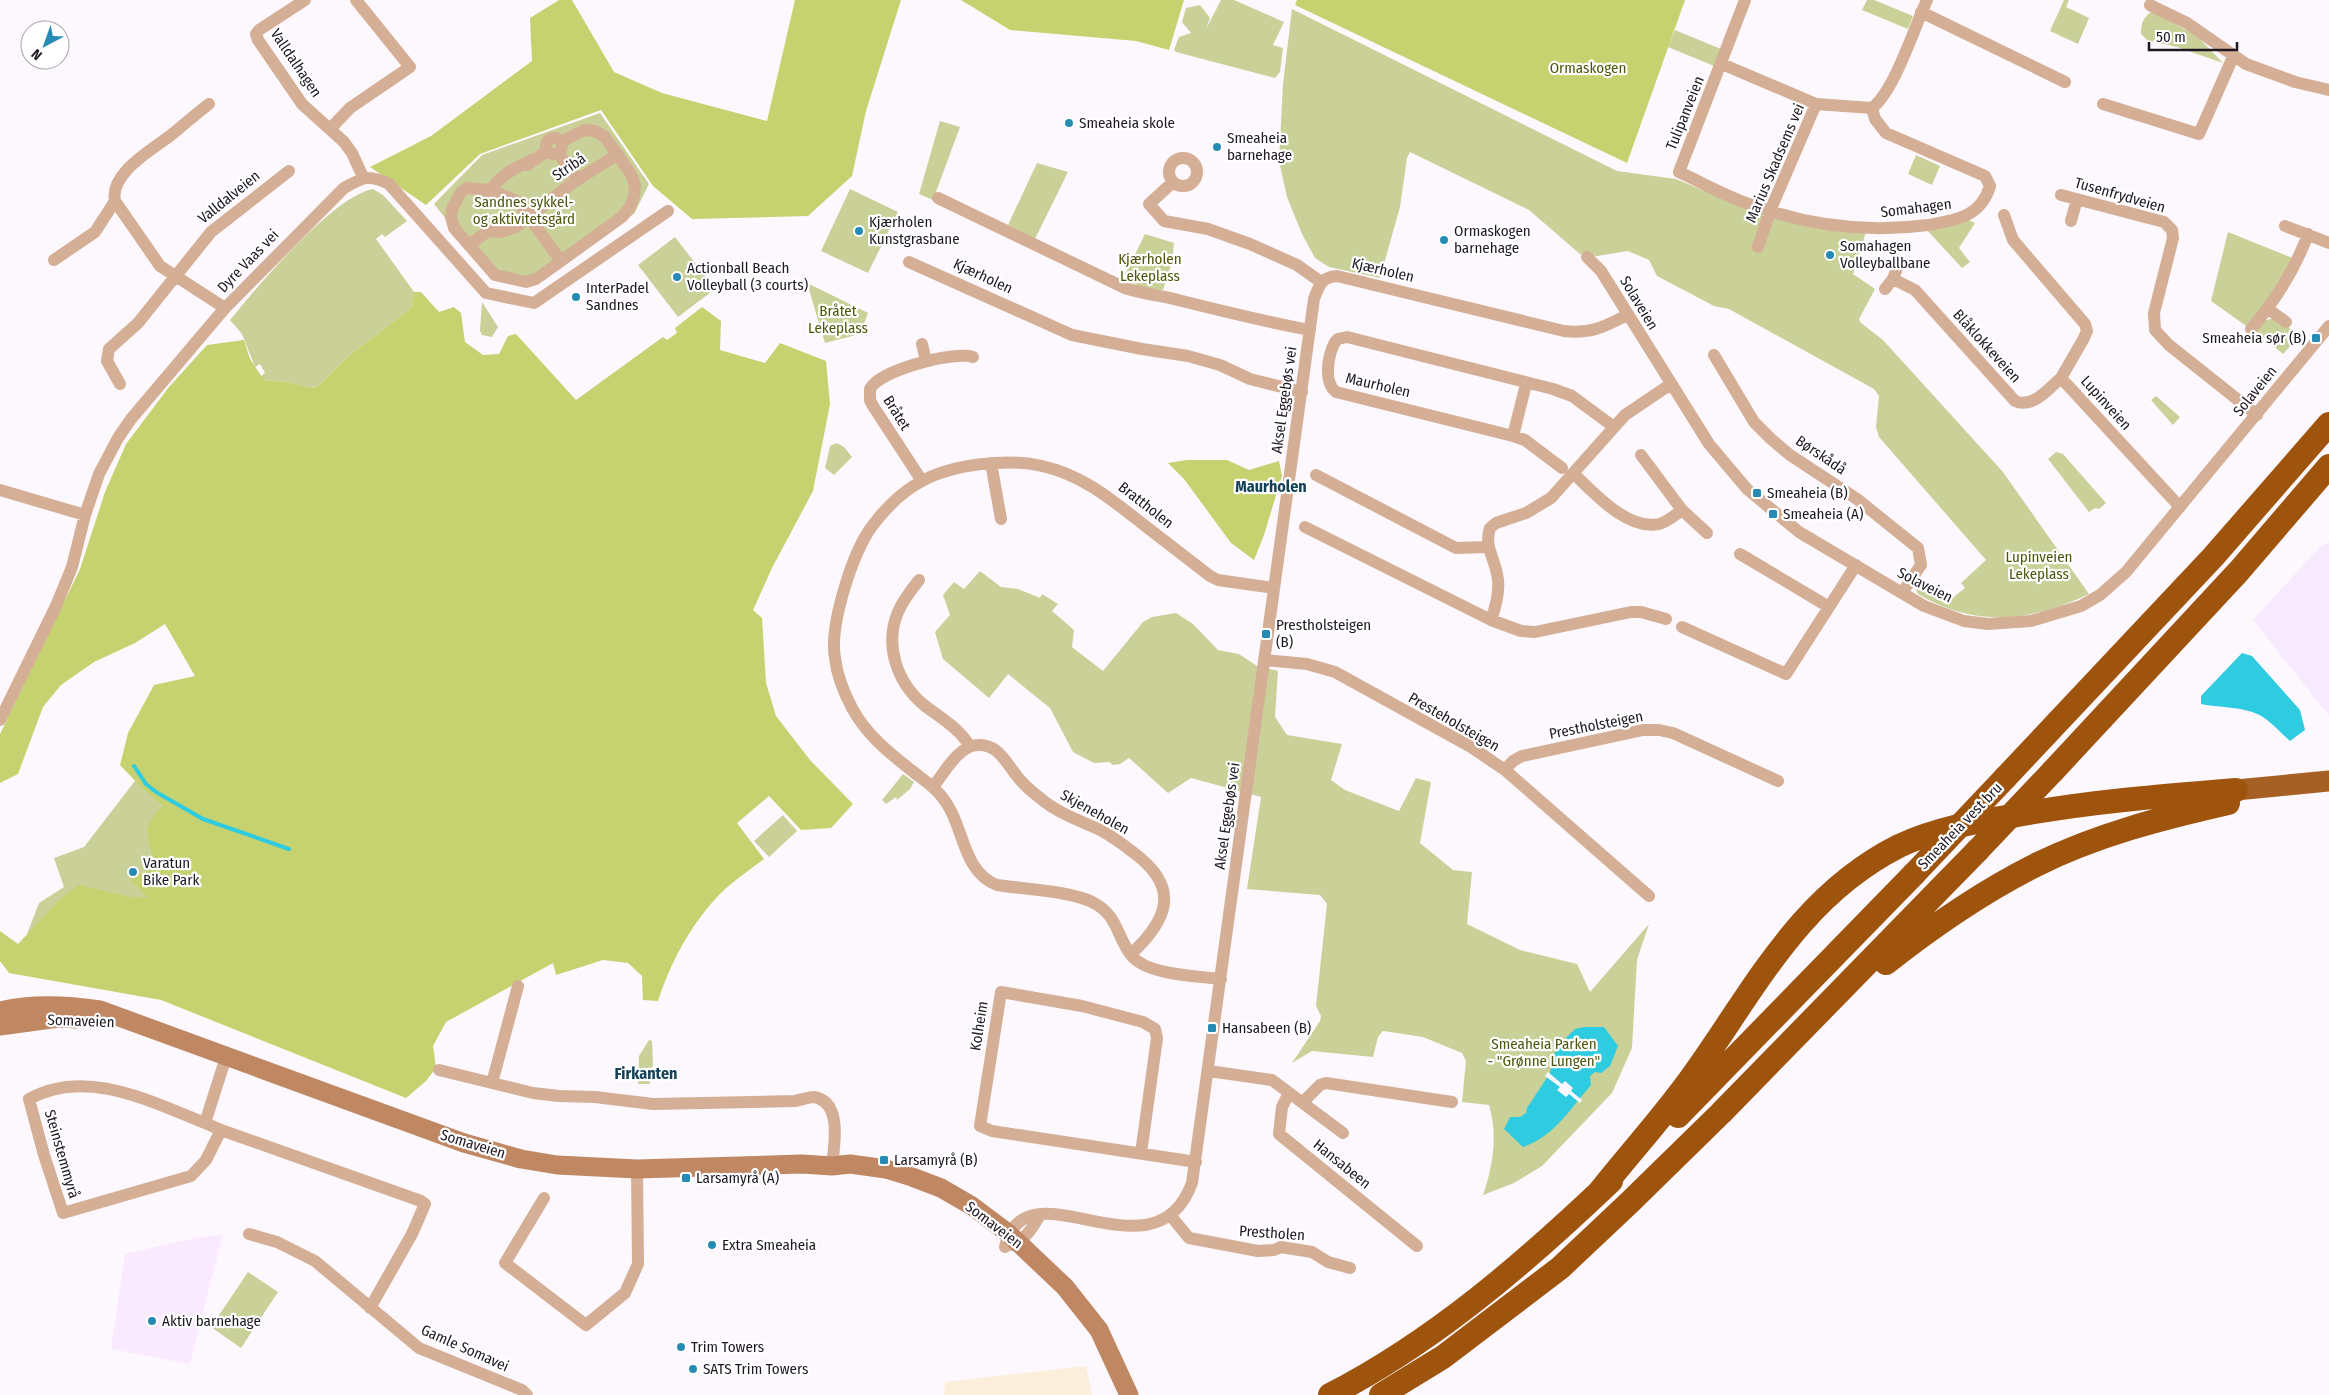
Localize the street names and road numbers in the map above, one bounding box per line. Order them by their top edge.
street label: Valldalhagen [267,25,325,101]
street label: Tulipanveien [1662,73,1708,153]
street label: Marius Skadsems vei [1742,101,1808,225]
street label: Stribå [549,149,589,185]
street label: Valldalveien [194,167,264,227]
street label: Tusenfrydveien [2073,173,2167,217]
street label: Somahagen [1879,195,1953,221]
street label: Dyre Vaas vei [214,226,282,296]
street label: Kjærholen [950,254,1016,298]
street label: Kjærholen [1350,254,1416,286]
street label: Solaveien [1616,273,1662,333]
street label: Blåklokkeveien [1949,306,2025,386]
street label: Aksel Eggebøs vei [1268,345,1300,455]
street label: Solaveien [2229,362,2281,420]
street label: Maurholen [1344,369,1412,401]
street label: Lupinveien [2077,372,2135,434]
street label: Bråtet [879,392,915,434]
street label: Børskådå [1792,432,1850,478]
street label: Brattholen [1115,478,1177,532]
street label: Solaveien [1894,563,1956,607]
street label: Presteholsteigen [1405,689,1503,755]
street label: Prestholsteigen [1548,707,1644,743]
street label: Aksel Eggebøs vei [1211,761,1243,871]
street label: Smeaheia vest bru [1914,779,2006,873]
street label: Skjeneholen [1057,786,1133,838]
street label: Kolheim [966,1000,992,1052]
street label: Somaveien [47,1011,115,1031]
street label: Steinstemmyrå [41,1108,83,1200]
street label: Somaveien [438,1126,508,1162]
street label: Hansabeen [1310,1135,1374,1193]
street label: Somaveien [962,1198,1026,1252]
street label: Prestholen [1238,1222,1306,1244]
street label: Gamle Somavei [418,1321,512,1375]

